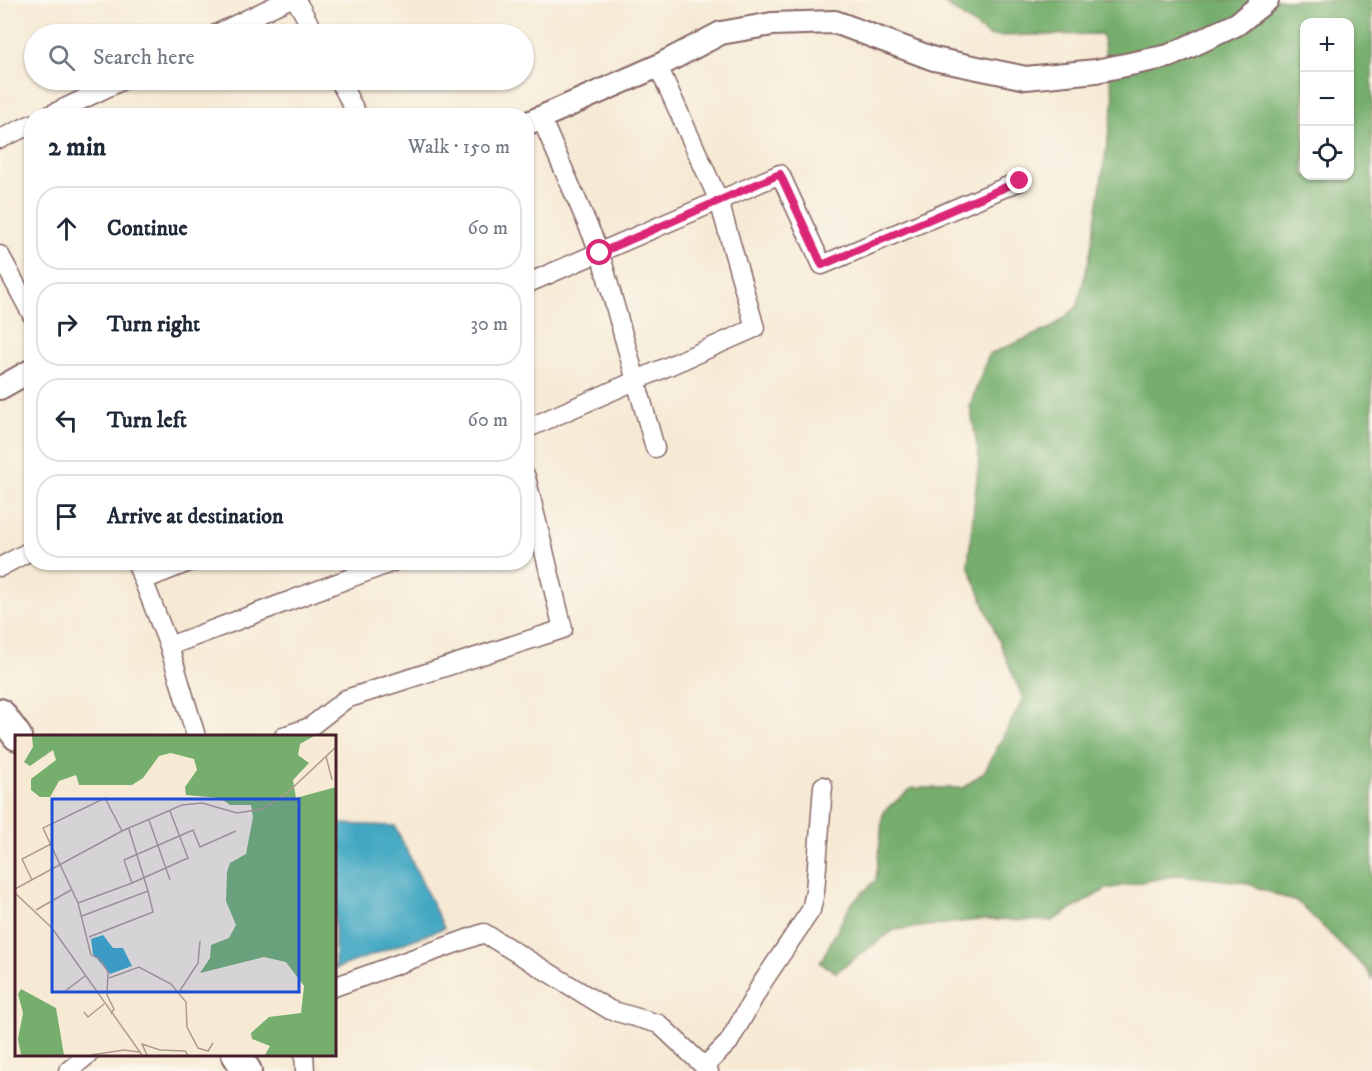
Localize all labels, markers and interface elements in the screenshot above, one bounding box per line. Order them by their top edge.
map controls [1300,18,1354,180]
button: + [1300,18,1354,72]
search box [24,24,534,90]
icon: search [45,41,78,74]
text: Search here [93,44,195,71]
button: − [1300,72,1354,126]
button: locate [1300,126,1354,180]
text: 2 min [48,131,106,164]
text: Walk · 150 m [408,135,510,160]
route end [1006,167,1032,193]
icon: ahead [50,212,83,245]
text: Continue [107,215,188,242]
text: 60 m [468,216,508,241]
route start [586,239,612,265]
icon: right [50,308,83,341]
text: Turn right [107,311,200,338]
text: 30 m [470,312,508,337]
icon: left [50,404,83,437]
text: Turn left [107,407,187,434]
text: 60 m [468,408,508,433]
icon: arrive [50,500,83,533]
text: Arrive at destination [107,503,284,530]
inset map [15,735,336,1056]

